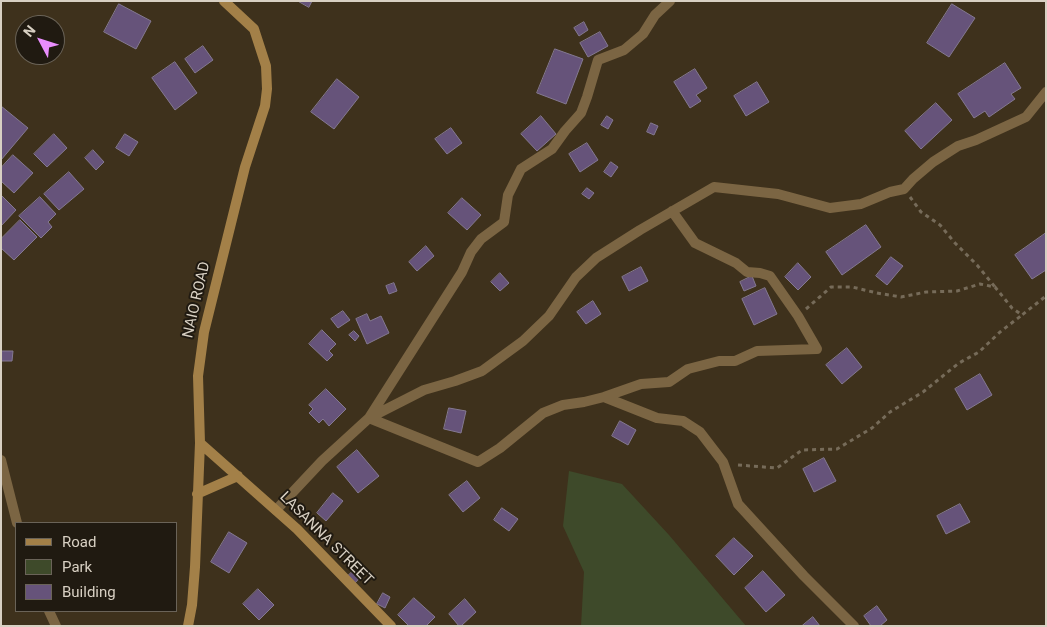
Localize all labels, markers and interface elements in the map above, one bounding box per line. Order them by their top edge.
north arrow [15,15,65,65]
text: N [20,22,39,40]
street label: NAIO ROAD [179,260,215,340]
street label: LASANNA STREET [275,488,377,590]
legend [15,522,178,612]
text: Road [62,533,96,551]
text: Park [62,558,92,576]
text: Building [62,583,116,601]

